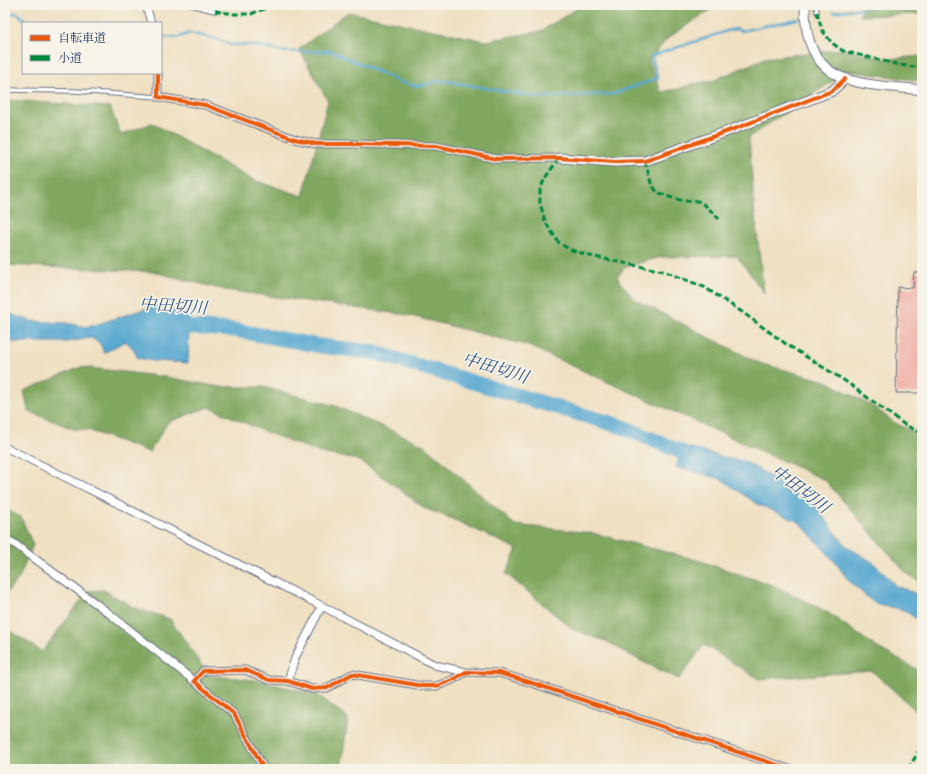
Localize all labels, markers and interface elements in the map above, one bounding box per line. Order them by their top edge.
legend [22,22,162,74]
text: 自転車道 [58,31,106,47]
text: 小道 [58,51,82,67]
water label: 中田切川 [138,293,210,321]
water label: 中田切川 [459,348,533,391]
water label: 中田切川 [766,460,836,521]

